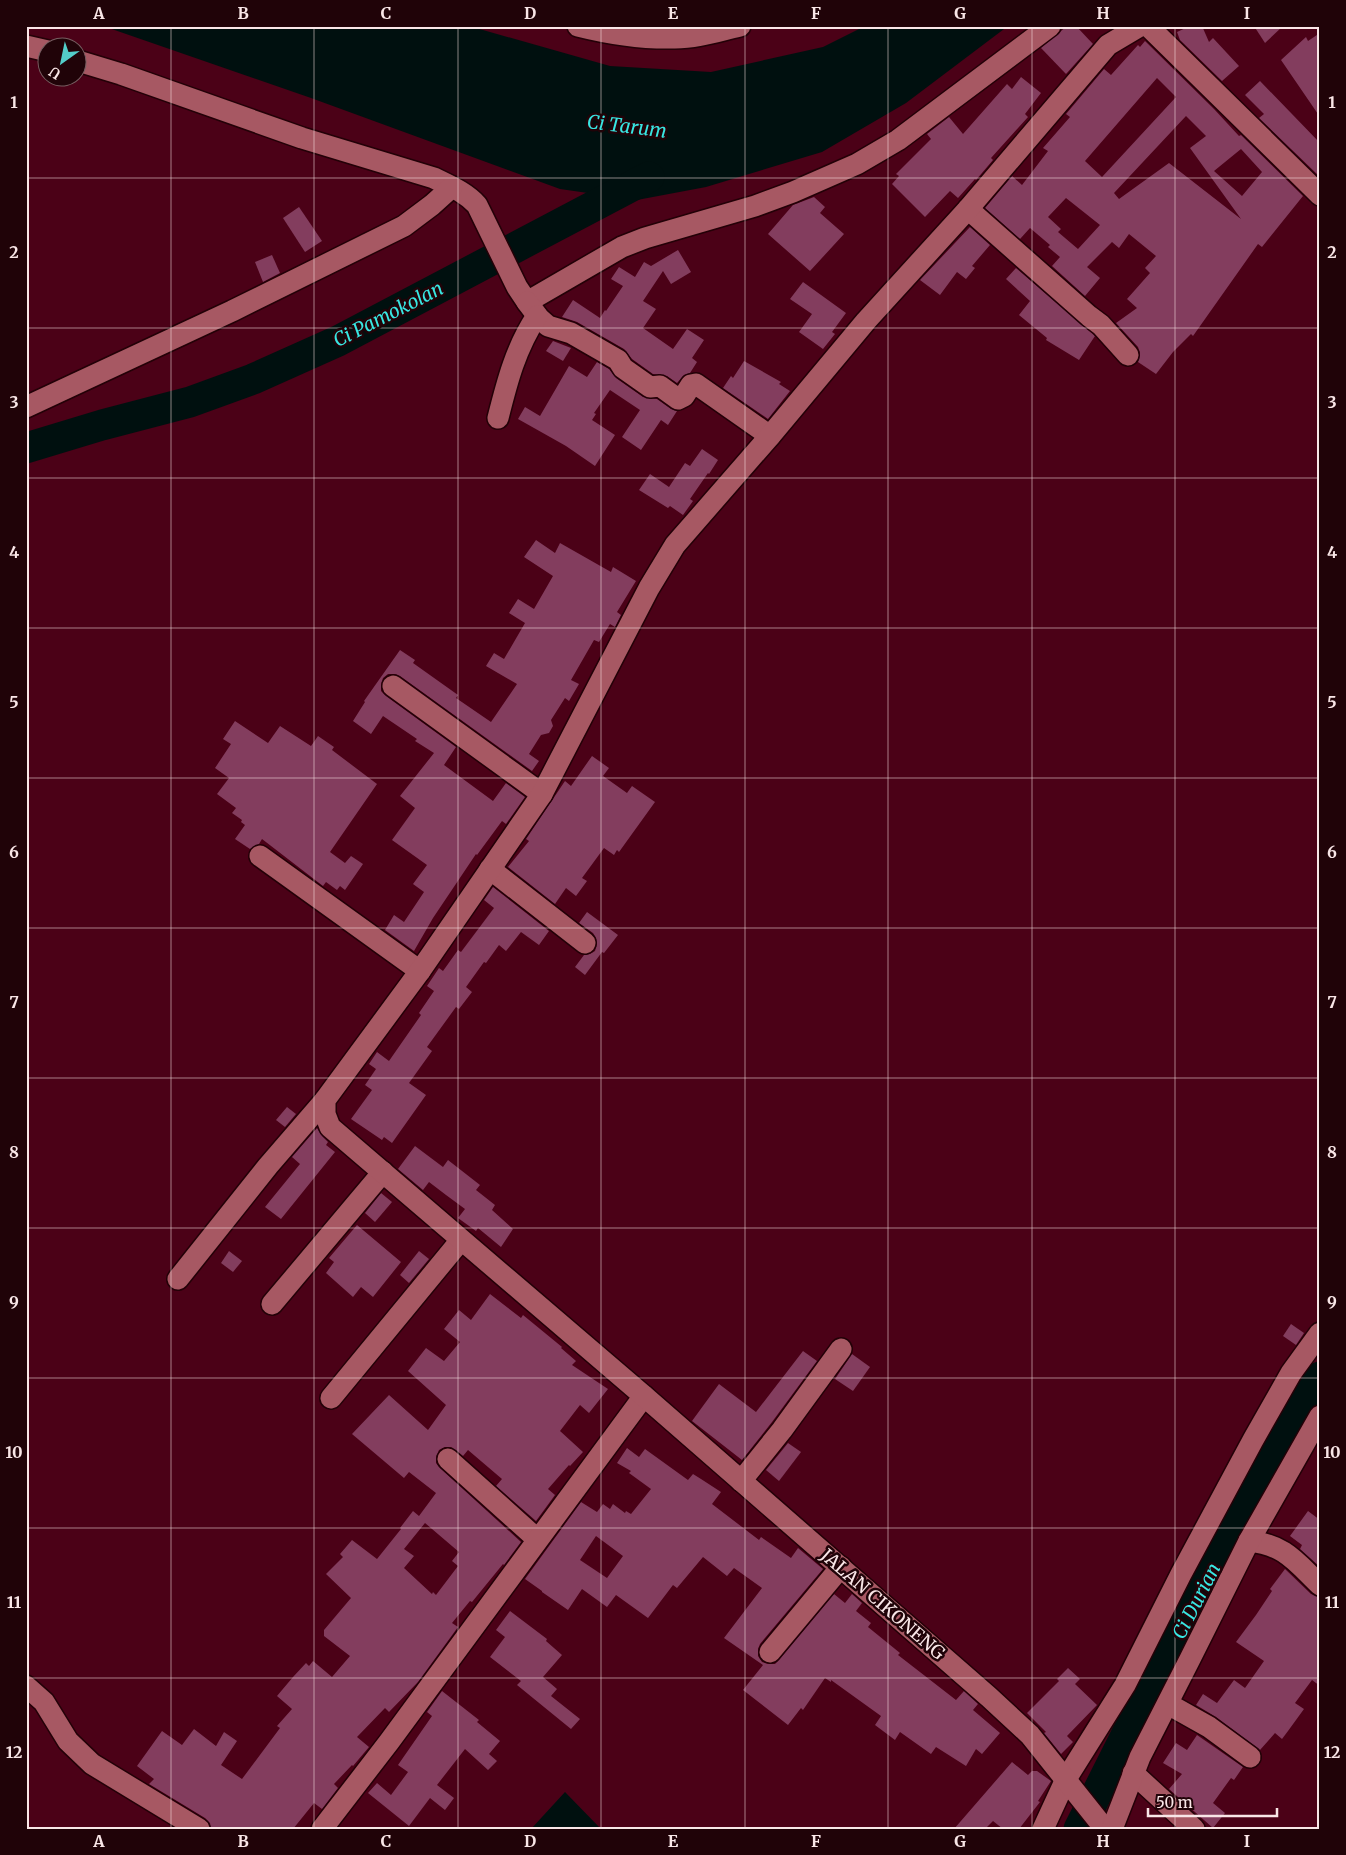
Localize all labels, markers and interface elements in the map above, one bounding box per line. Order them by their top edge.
text: A [92,3,105,23]
text: B [237,3,249,23]
text: C [381,3,391,23]
text: D [524,3,536,23]
text: E [668,3,679,23]
text: F [811,3,821,23]
text: G [954,3,966,23]
text: H [1096,3,1110,23]
text: I [1244,3,1250,23]
north arrow [38,38,88,88]
text: U [45,62,64,83]
text: 1 [10,92,18,112]
text: 1 [1328,92,1336,112]
water label: Ci Tarum [586,109,668,143]
text: 2 [9,242,19,262]
text: 2 [1327,242,1337,262]
water label: Ci Pamokolan [329,276,447,352]
text: 3 [9,392,19,412]
text: 3 [1327,392,1337,412]
text: 4 [9,542,19,562]
text: 4 [1327,542,1337,562]
text: 5 [9,692,19,712]
text: 5 [1327,692,1337,712]
text: 6 [9,842,19,862]
text: 6 [1327,842,1337,862]
text: 7 [9,992,19,1012]
text: 7 [1327,992,1337,1012]
text: 8 [9,1142,19,1162]
text: 8 [1327,1142,1337,1162]
text: 9 [9,1292,19,1312]
text: 9 [1327,1292,1337,1312]
text: 10 [5,1442,23,1462]
text: 10 [1323,1442,1341,1462]
street label: JALAN CIKONENG [815,1543,950,1664]
water label: Ci Durian [1167,1559,1225,1643]
text: 11 [7,1592,22,1612]
text: 11 [1325,1592,1340,1612]
text: 12 [6,1742,22,1762]
text: 12 [1324,1742,1340,1762]
scale bar [1148,1785,1277,1817]
text: 50 m [1156,1793,1193,1812]
text: A [92,1831,105,1851]
text: B [237,1831,249,1851]
text: C [381,1831,391,1851]
text: D [524,1831,536,1851]
text: E [668,1831,679,1851]
text: F [811,1831,821,1851]
text: G [954,1831,966,1851]
text: H [1096,1831,1110,1851]
text: I [1244,1831,1250,1851]

